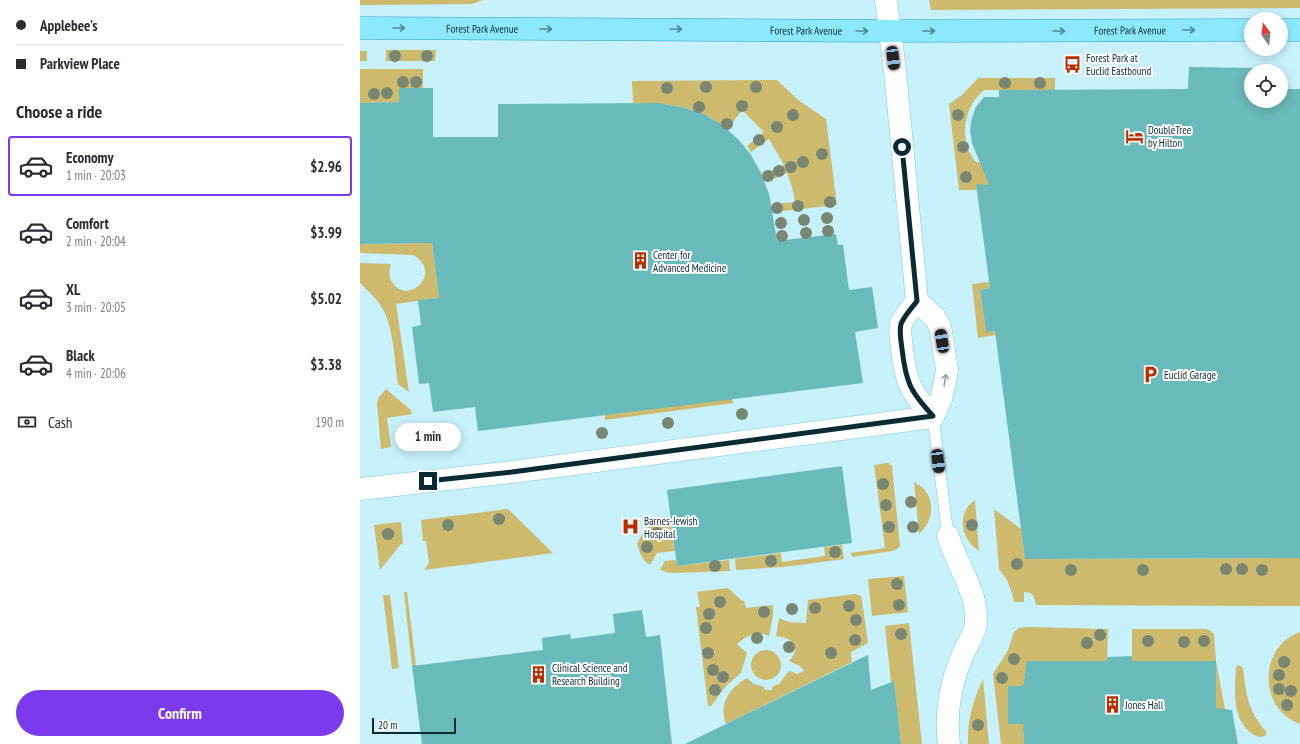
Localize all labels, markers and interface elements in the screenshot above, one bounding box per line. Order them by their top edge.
north arrow [1244,12,1288,56]
map controls [1244,12,1288,108]
text: Applebee's [40,16,97,35]
street label: Forest Park Avenue [446,21,518,36]
street label: Forest Park Avenue [770,23,842,38]
street label: Forest Park Avenue [1094,23,1166,37]
one-way arrow [392,24,405,32]
one-way arrow [539,25,552,33]
one-way arrow [669,25,682,33]
one-way arrow [1182,26,1195,34]
one-way arrow [855,27,868,35]
one-way arrow [922,27,935,35]
one-way arrow [1052,27,1065,35]
car [886,45,900,71]
place label: Forest Park at Euclid Eastbound [1086,51,1151,78]
text: Parkview Place [40,54,120,73]
bus stop icon: Forest Park at Euclid Eastbound [1063,54,1083,74]
button: locate [1244,64,1288,108]
text: Choose a ride [16,100,102,123]
place label: DoubleTree by Hilton [1148,123,1192,150]
hotel icon: DoubleTree by Hilton [1125,126,1145,146]
route start [893,138,911,156]
icon: car [18,148,54,184]
text: Economy [66,148,114,167]
text: $2.96 [310,157,342,176]
text: 1 min · 20:03 [66,167,126,184]
icon: car [18,214,54,250]
text: Comfort [66,214,109,233]
text: $3.99 [310,223,342,242]
text: 2 min · 20:04 [66,233,126,250]
place label: Center for Advanced Medicine [653,248,727,275]
building icon: Center for Advanced Medicine [630,251,650,271]
icon: car [18,280,54,316]
text: XL [66,280,80,299]
text: $5.02 [310,289,342,308]
text: 3 min · 20:05 [66,299,126,316]
car [934,328,950,354]
icon: car [18,346,54,382]
text: Black [66,346,95,365]
text: $3.38 [310,355,342,374]
text: 4 min · 20:06 [66,365,126,382]
parking icon: Euclid Garage [1141,365,1161,385]
place label: Euclid Garage [1164,368,1216,382]
one-way arrow [941,374,949,387]
icon: cash [16,411,38,433]
text: Cash [48,413,72,432]
text: 190 m [315,414,344,431]
callout: 1 min [395,423,461,451]
text: 1 min [415,428,441,445]
car [931,448,945,474]
route end [419,472,437,490]
place label: Barnes-Jewish Hospital [644,514,698,541]
hospital icon: Barnes-Jewish Hospital [621,517,641,537]
place label: Clinical Science and Research Building [552,661,628,688]
building icon: Clinical Science and Research Building [529,664,549,684]
button: Confirm [16,690,344,736]
building icon: Jones Hall [1102,695,1122,715]
place label: Jones Hall [1124,698,1164,712]
scale bar [372,716,456,735]
text: 20 m [378,718,397,732]

